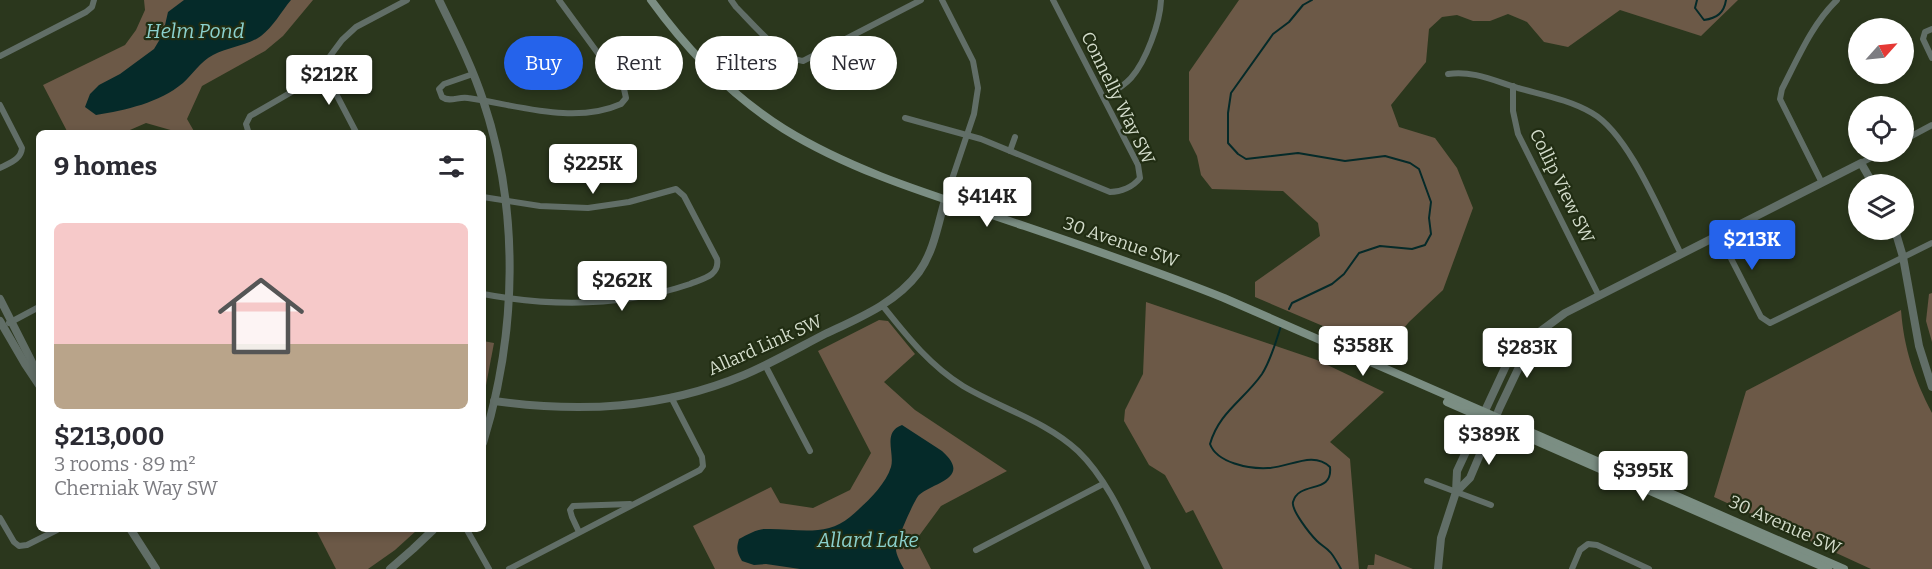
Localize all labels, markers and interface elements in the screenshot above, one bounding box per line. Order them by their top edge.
north arrow [1848,18,1914,84]
map controls [1848,18,1914,240]
water label: Helm Pond [146,19,245,43]
street label: Connelly Way SW [1076,28,1160,168]
chip: Buy [504,36,583,90]
chip: Rent [595,36,683,90]
chip: Filters [695,36,798,90]
chip: New [810,36,897,90]
pin: $212K [287,55,371,106]
text: $212K [300,62,358,86]
button: locate [1848,96,1914,162]
street label: Collip View SW [1525,125,1599,247]
pin: $225K [551,144,635,195]
icon: filters [435,150,468,183]
text: 9 homes [54,151,157,182]
text: $225K [563,151,623,175]
button: layers [1848,174,1914,240]
pin: $414K [945,177,1029,228]
text: $414K [957,184,1017,208]
street label: 30 Avenue SW [1060,212,1182,272]
pin: $213K [1710,220,1794,271]
text: $213K [1723,227,1781,251]
pin: $262K [580,261,664,312]
icon: home [207,262,315,370]
text: $262K [592,268,652,292]
street label: Allard Link SW [704,310,826,380]
pin: $358K [1321,326,1405,377]
pin: $283K [1485,328,1569,379]
text: $358K [1333,333,1393,357]
text: $283K [1497,335,1557,359]
pin: $389K [1447,415,1531,466]
text: $213,000 [54,421,164,452]
text: $389K [1458,422,1520,446]
pin: $395K [1601,451,1685,502]
text: 3 rooms · 89 m² [54,452,196,476]
text: $395K [1613,458,1673,482]
text: Cherniak Way SW [54,476,218,500]
street label: 30 Avenue SW [1725,490,1845,560]
water label: Allard Lake [816,528,919,552]

